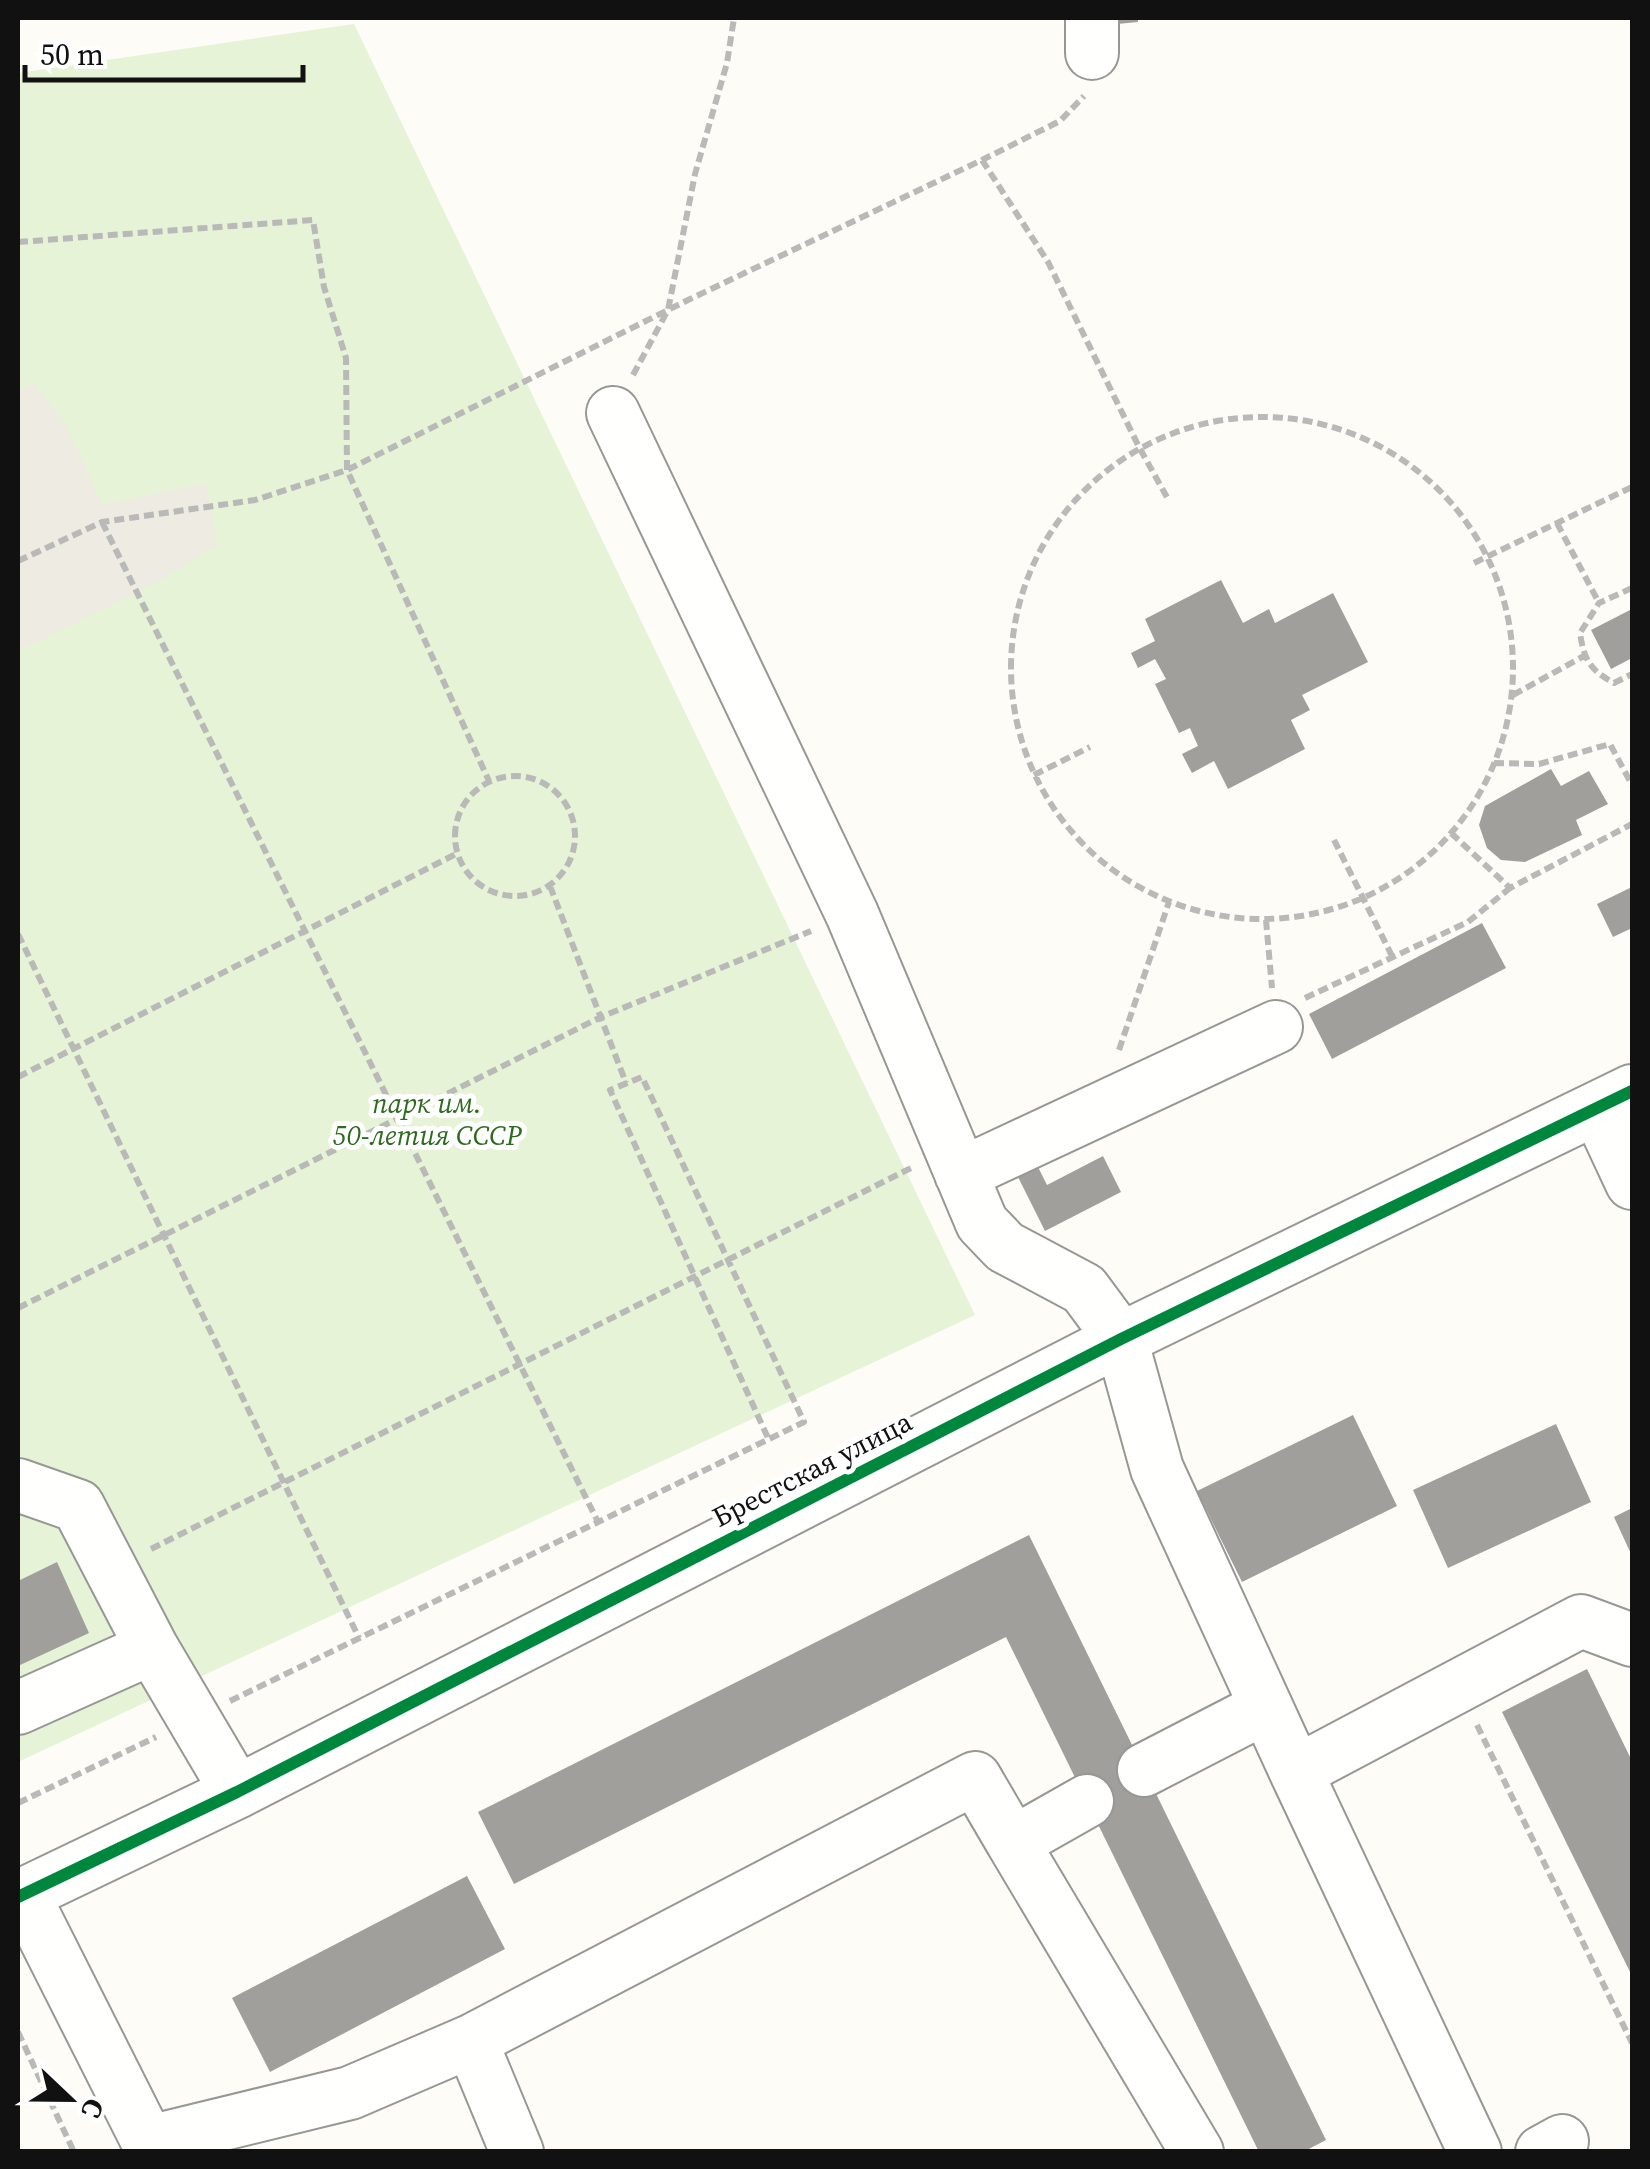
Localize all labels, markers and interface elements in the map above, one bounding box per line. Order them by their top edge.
scale bar [25,20,302,82]
text: 50 m [40,34,104,75]
park label: парк им. 50-летия СССР [332,1084,522,1154]
street label: Брестская улица [706,1402,919,1536]
north arrow [20,2049,120,2149]
text: С [72,2093,114,2124]

